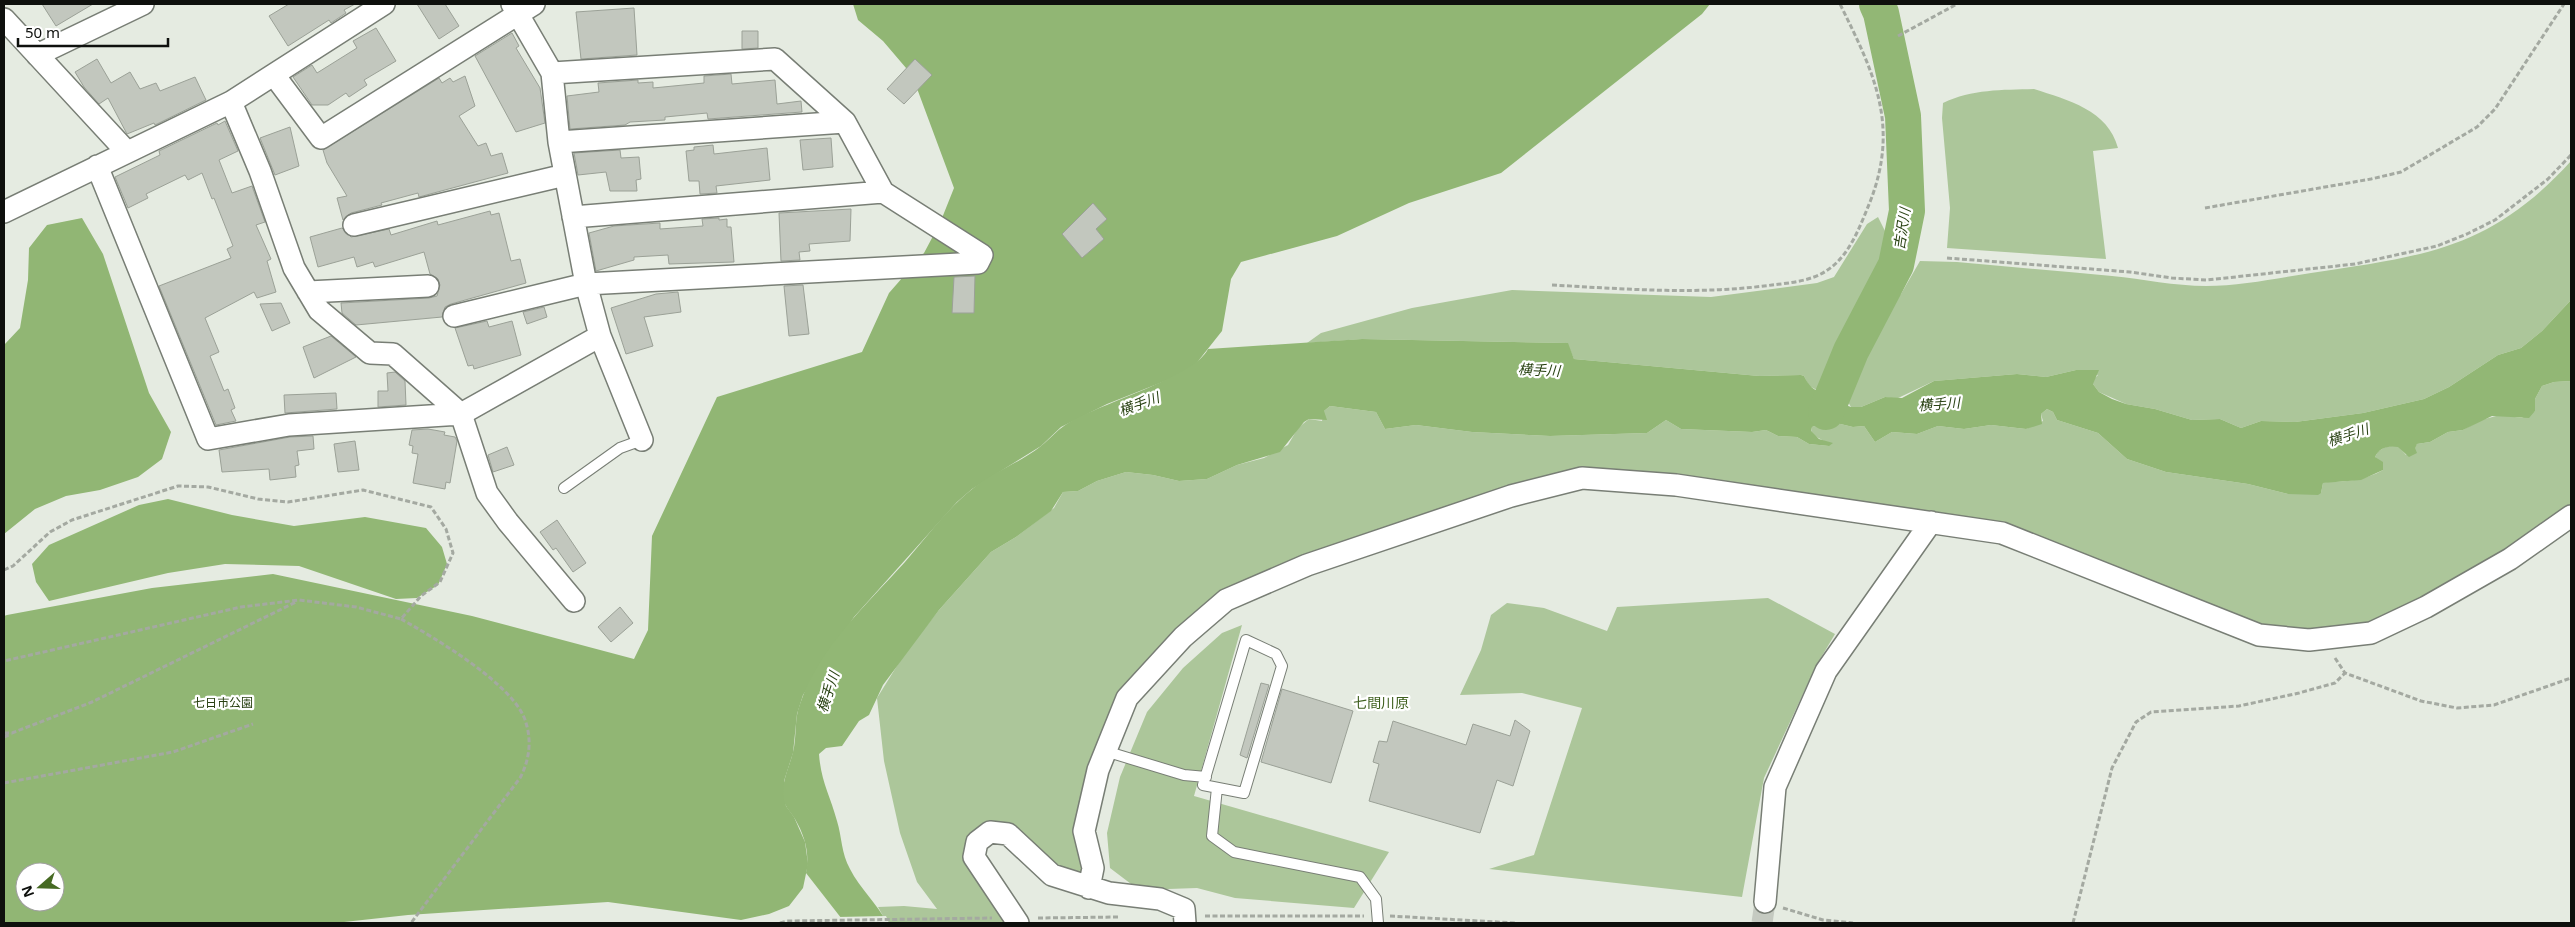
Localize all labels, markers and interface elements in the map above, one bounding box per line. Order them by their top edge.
scale bar [18,15,168,47]
text: 50 m [25,22,60,42]
water label: 吉沢川 [1889,205,1914,251]
water label: 横手川 [1518,359,1562,380]
water label: 横手川 [1116,387,1164,420]
water label: 横手川 [1917,392,1963,414]
water label: 横手川 [2325,418,2373,450]
water label: 横手川 [812,667,844,715]
district label: 七間川原 [1353,693,1409,712]
park label: 七日市公園 [193,694,253,711]
north arrow [15,862,65,912]
text: N [16,883,38,900]

